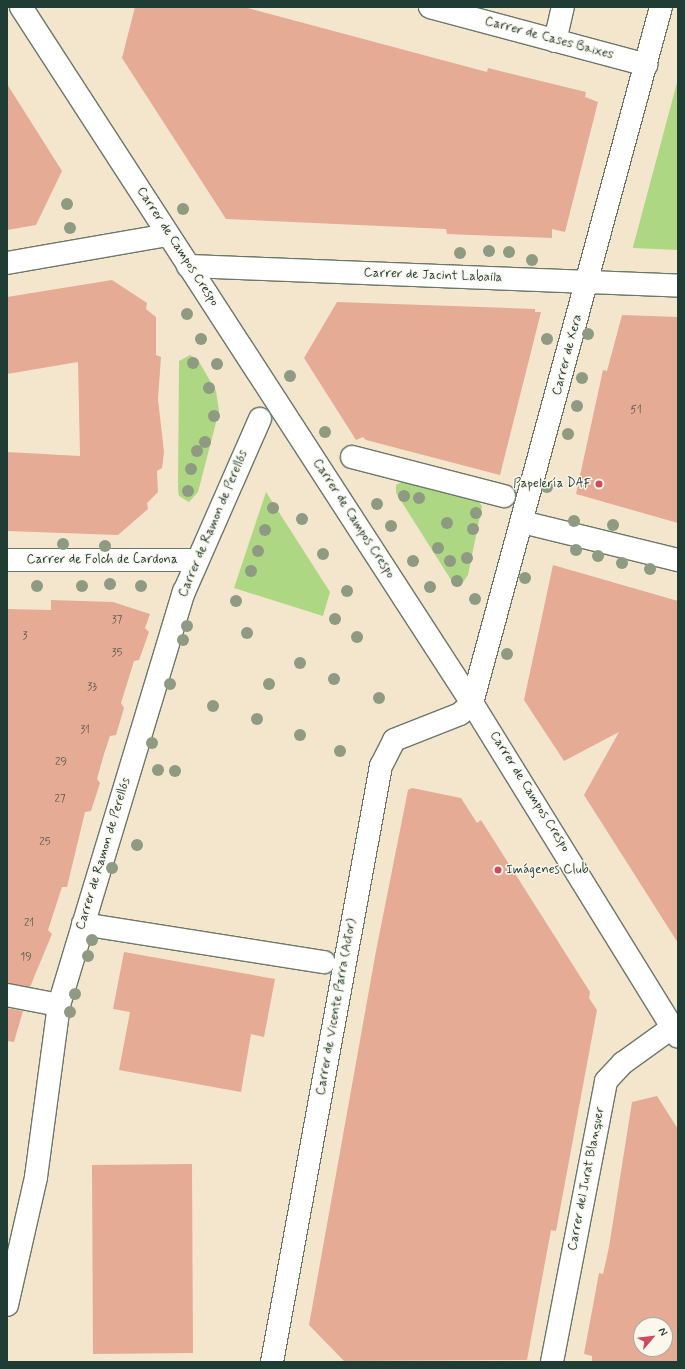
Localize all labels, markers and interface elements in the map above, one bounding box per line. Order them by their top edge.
street label: Carrer de Cases Baixes [484,15,614,63]
street label: Carrer de Campos Crespo [132,183,222,311]
street label: Carrer de Jacint Labaila [361,266,505,286]
street label: Carrer de Xera [550,313,586,397]
house number: 51 [630,403,642,417]
street label: Carrer de Ramon de Perellós [175,447,253,601]
street label: Carrer de Campos Crespo [308,455,398,583]
place label: Papelería DAF [513,476,591,492]
marker: Papelería DAF [594,479,604,489]
street label: Carrer de Folch de Cardona [25,552,179,568]
house number: 37 [112,613,122,627]
house number: 3 [23,629,27,643]
house number: 35 [112,646,122,660]
house number: 33 [87,680,97,694]
house number: 31 [80,723,90,737]
street label: Carrer de Campos Crespo [485,728,573,856]
house number: 29 [55,755,67,769]
street label: Carrer de Ramon de Perellós [73,775,135,933]
house number: 27 [55,792,65,806]
house number: 25 [39,835,51,849]
place label: Imágenes Club [506,862,589,878]
marker: Imágenes Club [493,865,503,875]
house number: 21 [24,916,34,930]
street label: Carrer de Vicente Parra (Actor) [313,916,361,1098]
house number: 19 [20,950,32,964]
street label: Carrer del Jurat Blanquer [565,1106,609,1252]
north arrow [633,1317,673,1357]
text: N [655,1325,671,1338]

